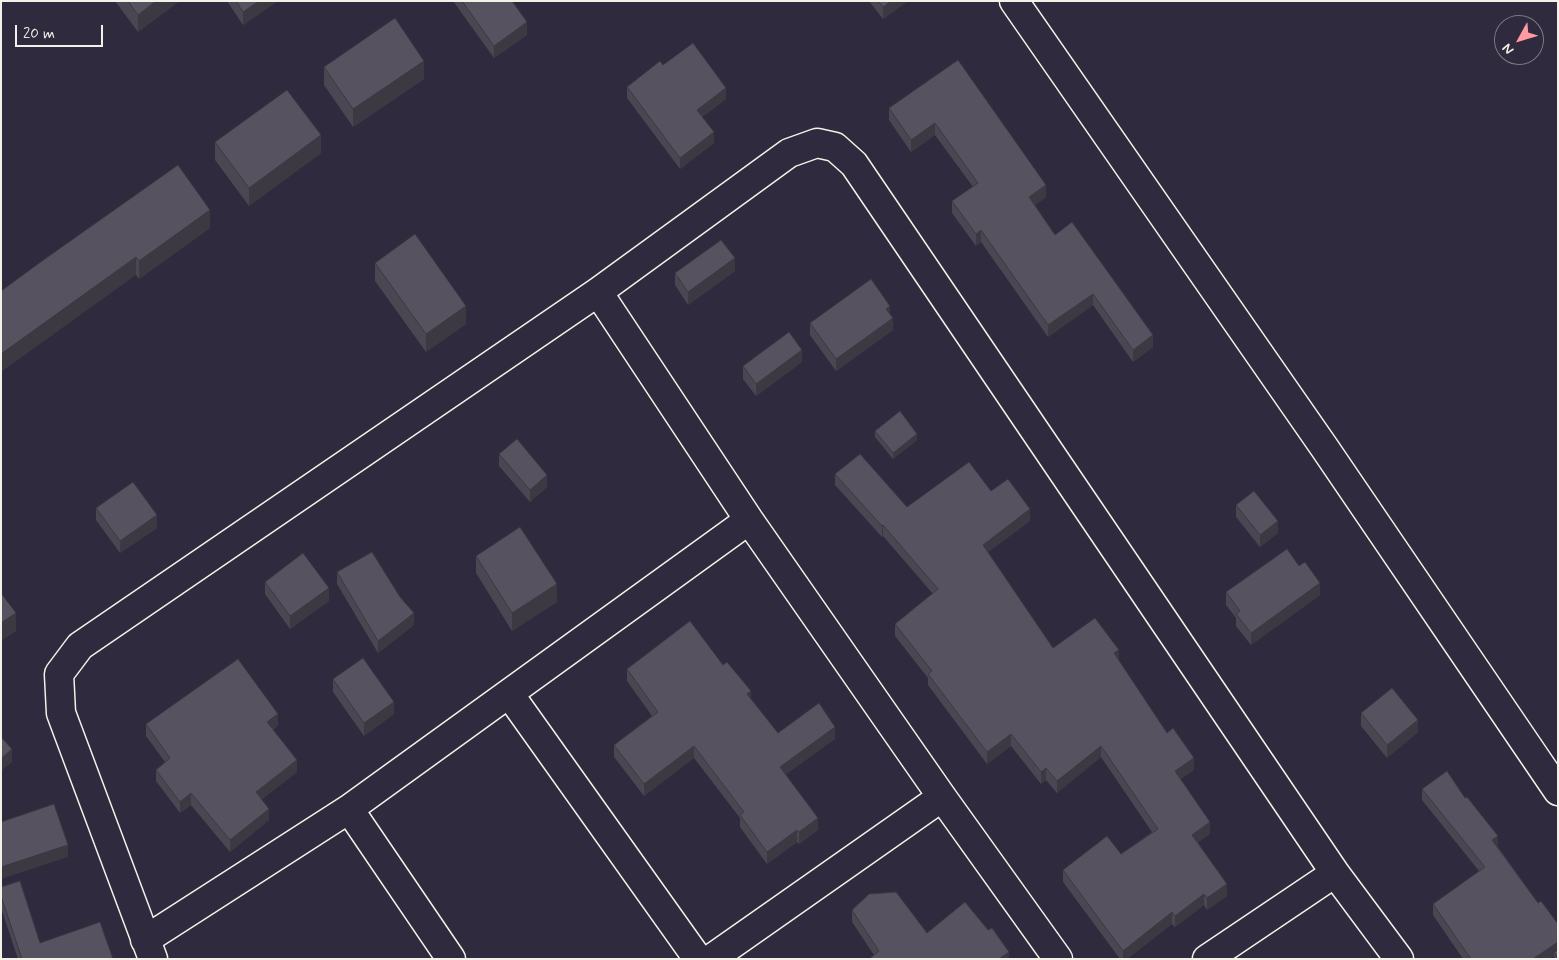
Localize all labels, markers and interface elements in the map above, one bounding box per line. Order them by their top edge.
scale bar [18,15,105,47]
north arrow [1494,15,1544,65]
text: 20 m [23,24,55,44]
text: N [1498,40,1518,58]

